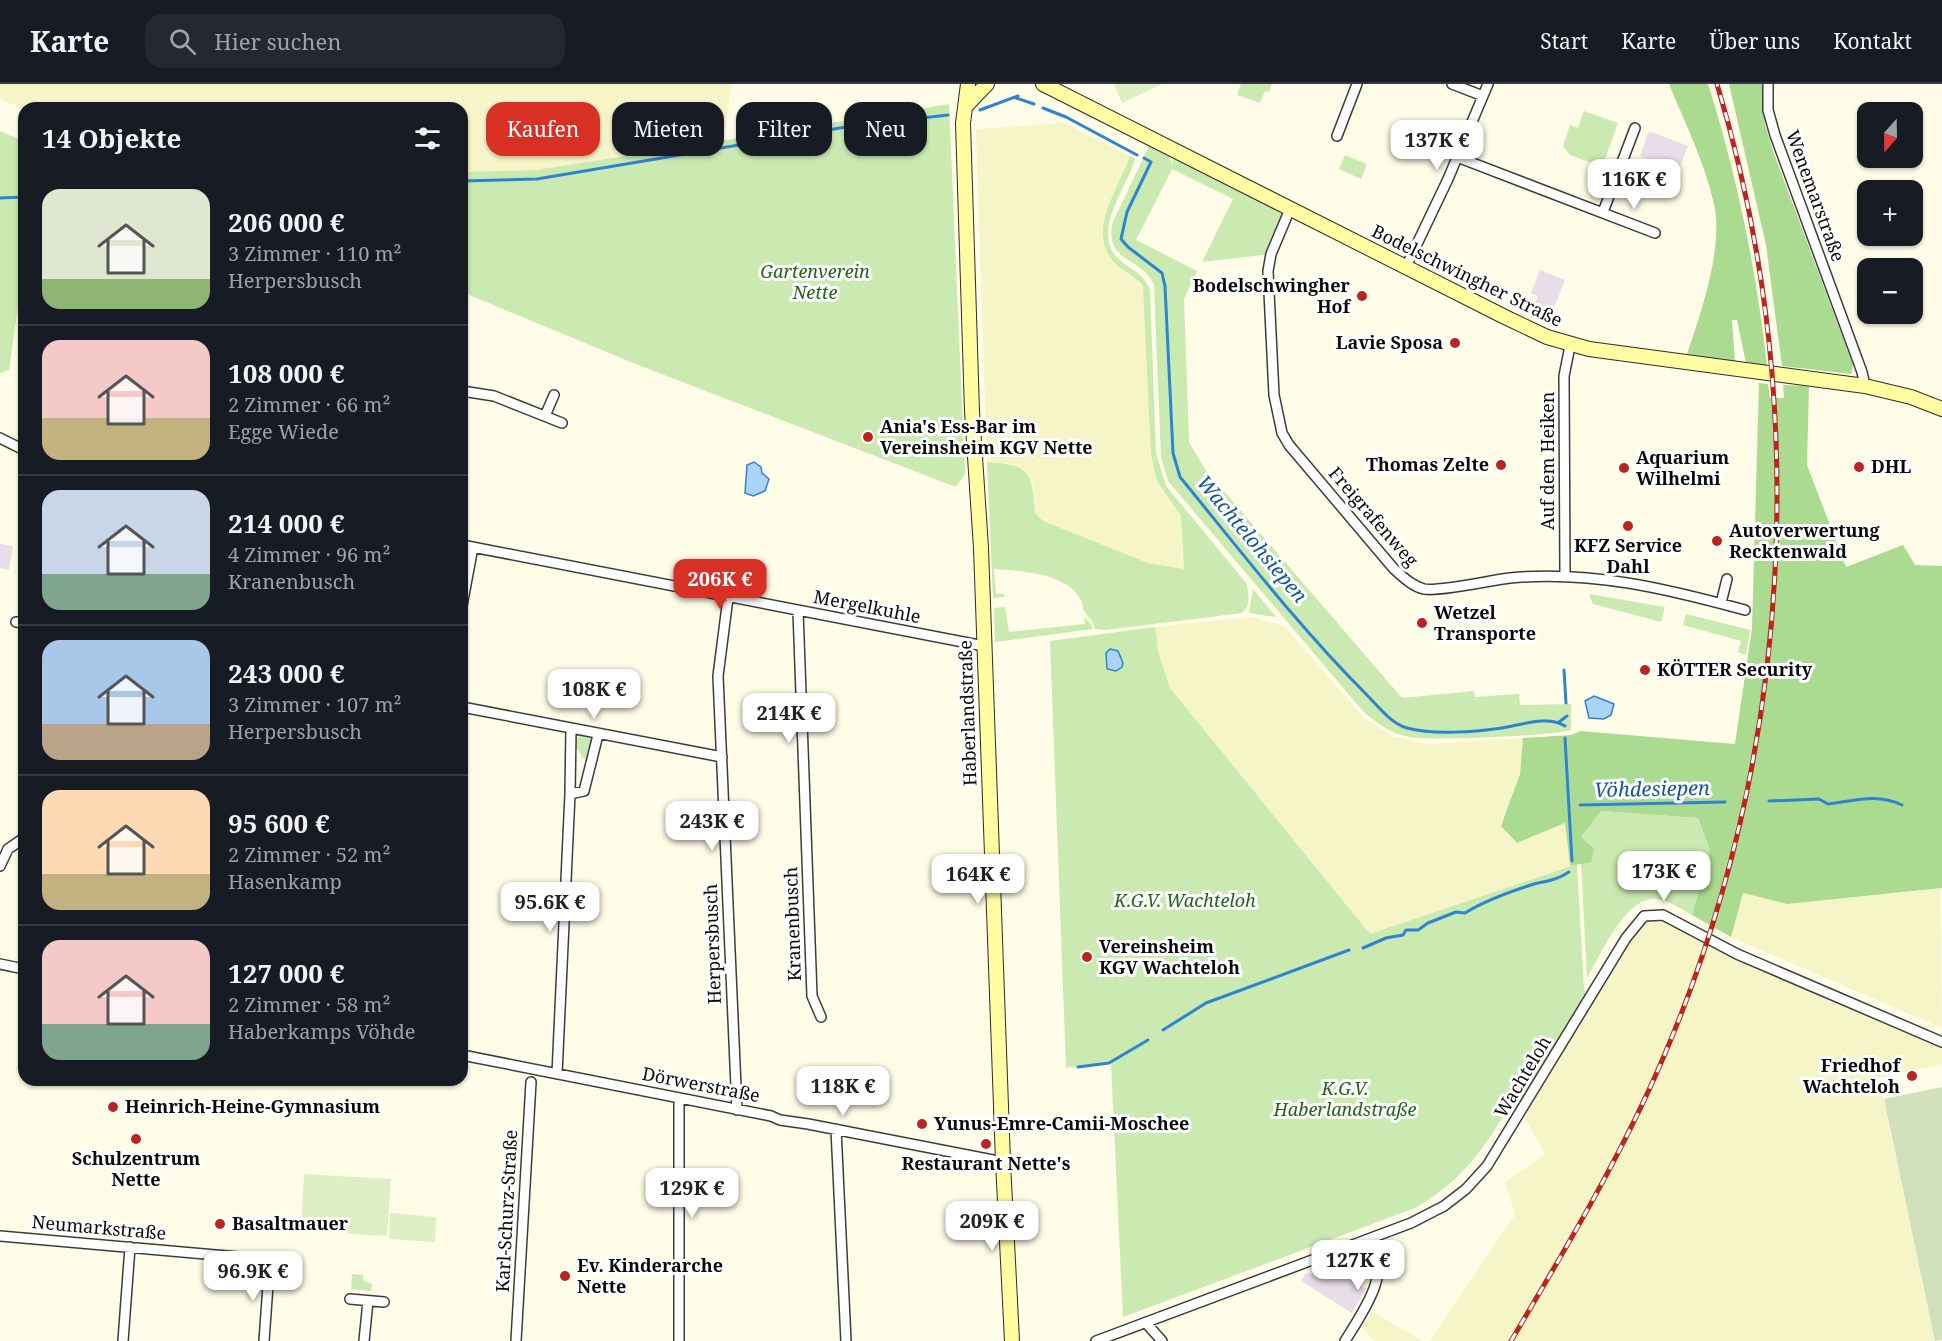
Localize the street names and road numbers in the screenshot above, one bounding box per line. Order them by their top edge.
street label: Wenemarstraße [1781,127,1851,265]
street label: Bodelschwingher Straße [1368,218,1567,332]
street label: Auf dem Heiken [1535,391,1559,530]
street label: Freigrafenweg [1324,461,1424,572]
street label: Mergelkuhle [812,584,923,628]
street label: Haberlandstraße [952,640,982,786]
street label: Kranenbusch [778,866,806,982]
street label: Herpersbusch [698,883,726,1005]
street label: Wachteloh [1488,1031,1556,1122]
street label: Dörwerstraße [640,1061,762,1107]
street label: Karl-Schurz-Straße [490,1129,522,1293]
street label: Neumarkstraße [31,1209,167,1245]

